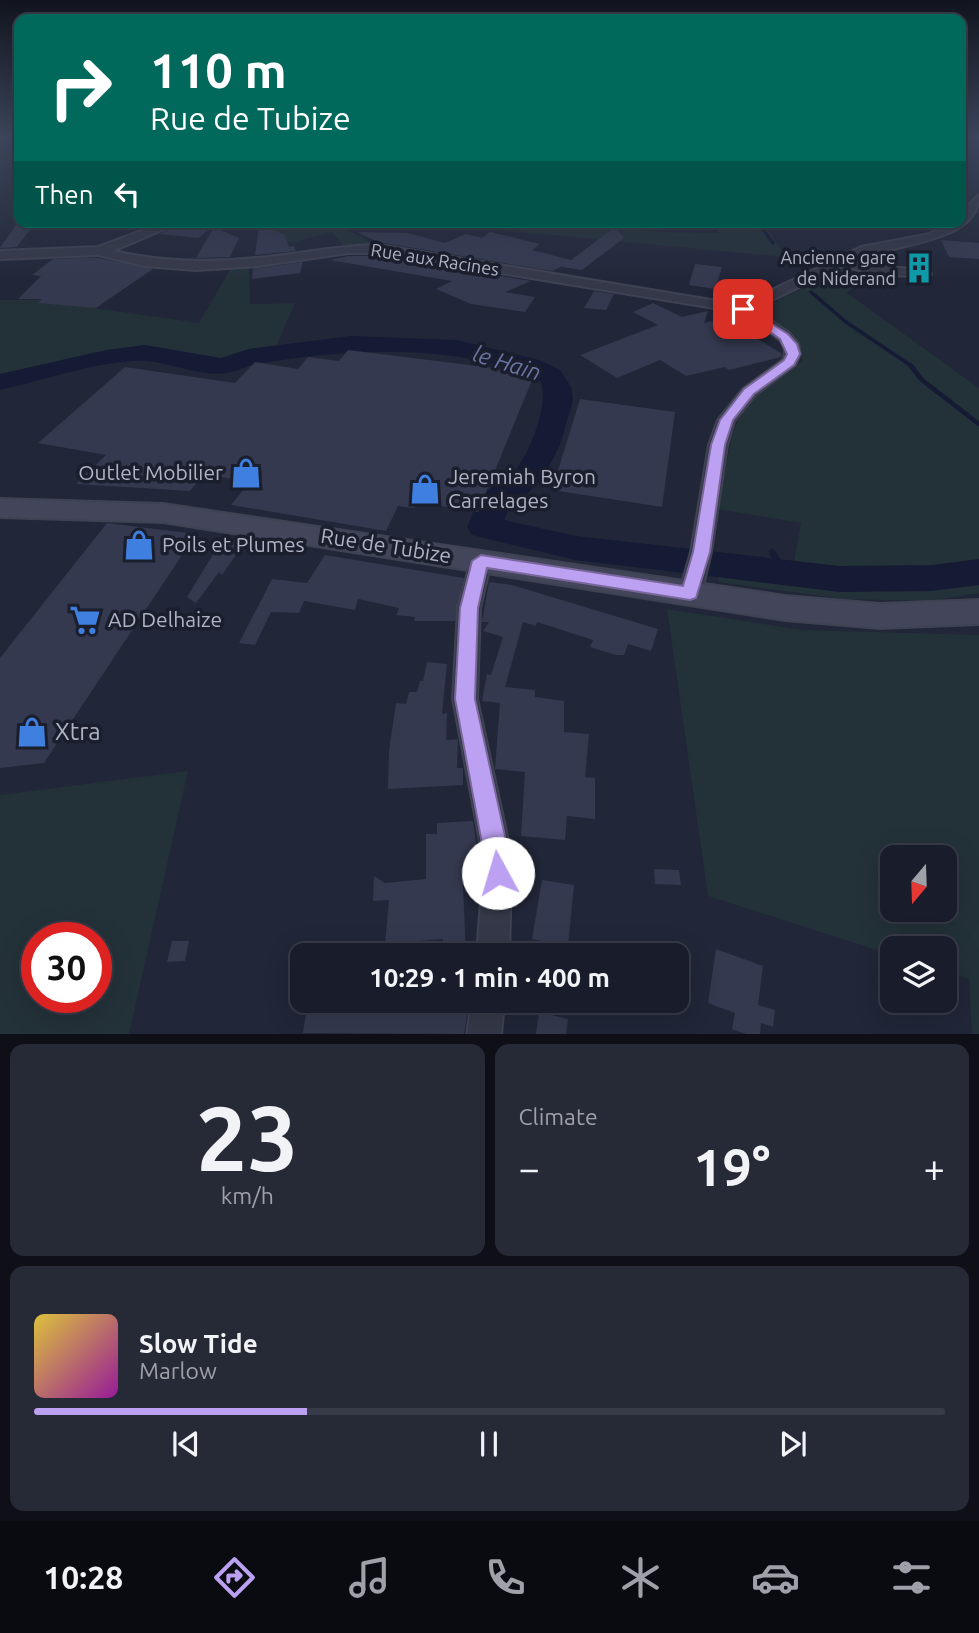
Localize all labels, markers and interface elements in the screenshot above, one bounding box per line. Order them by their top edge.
icon: right [35,42,126,133]
text: 110 m [150,42,287,97]
text: Rue de Tubize [150,100,351,136]
icon: left [108,175,146,213]
text: Then [35,180,94,209]
street label: Rue aux Racines [370,239,501,279]
place label: Ancienne gare de Niderand [780,247,896,288]
building icon: Ancienne gare de Niderand [902,251,936,285]
pin [713,279,773,339]
icon: arrive [724,290,762,328]
water label: le Hain [470,340,544,385]
shop icon: Outlet Mobilier [229,456,263,490]
place label: Outlet Mobilier [78,460,223,484]
place label: Jeremiah Byron Carrelages [448,464,596,512]
shop icon: Jeremiah Byron Carrelages [408,472,442,506]
street label: Rue de Tubize [319,523,453,567]
shop icon: Poils et Plumes [122,528,156,562]
place label: Poils et Plumes [162,532,305,556]
supermarket icon: AD Delhaize [68,603,102,637]
place label: AD Delhaize [108,607,222,631]
shop icon: Xtra [15,715,49,749]
place label: Xtra [55,718,101,745]
position arrow [461,836,535,910]
north arrow [880,845,957,922]
map controls [880,845,957,1013]
speed limit sign: 30 [21,922,112,1013]
button: layers [880,936,957,1013]
text: 10:29 · 1 min · 400 m [369,963,610,992]
text: 23 [196,1086,299,1188]
text: Climate [519,1104,598,1129]
text: 19° [693,1138,770,1196]
text: − [519,1147,540,1189]
text: + [924,1147,945,1189]
text: km/h [221,1183,274,1208]
text: Slow Tide [139,1329,258,1358]
text: Marlow [139,1358,217,1383]
icon: previous [167,1425,205,1463]
icon: pause [470,1425,508,1463]
icon: next [774,1425,812,1463]
icon: directions [210,1553,259,1602]
icon: music [345,1553,394,1602]
icon: phone [481,1553,530,1602]
icon: climate [616,1553,665,1602]
icon: car [751,1553,800,1602]
icon: filters [887,1553,936,1602]
text: 10:28 [43,1559,123,1595]

